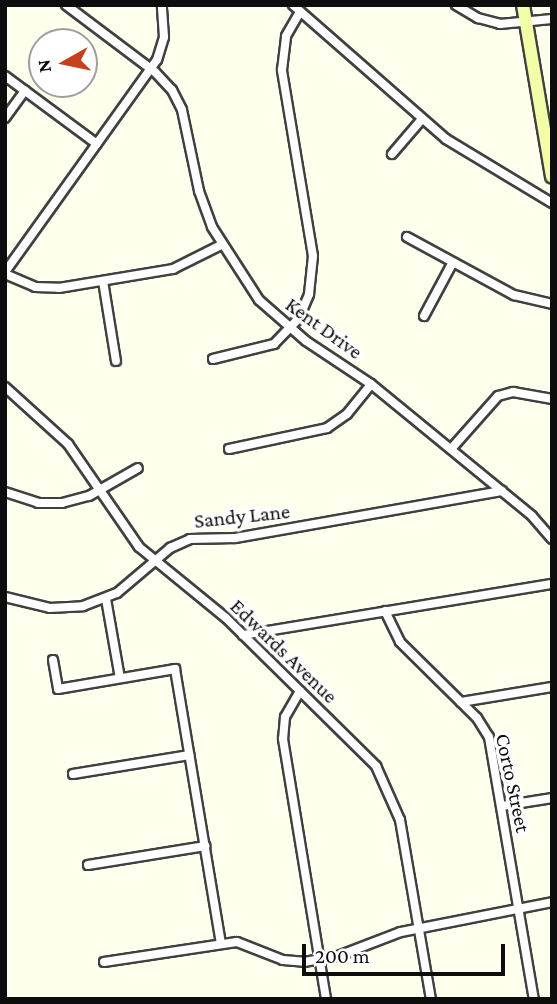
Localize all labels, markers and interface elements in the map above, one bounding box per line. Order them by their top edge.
north arrow [28,28,98,98]
text: N [32,58,55,74]
street label: Kent Drive [281,292,367,364]
street label: Sandy Lane [193,498,291,534]
street label: Edwards Avenue [225,593,343,709]
street label: Corto Street [490,731,536,835]
scale bar [305,930,508,974]
text: 200 m [315,944,370,968]

